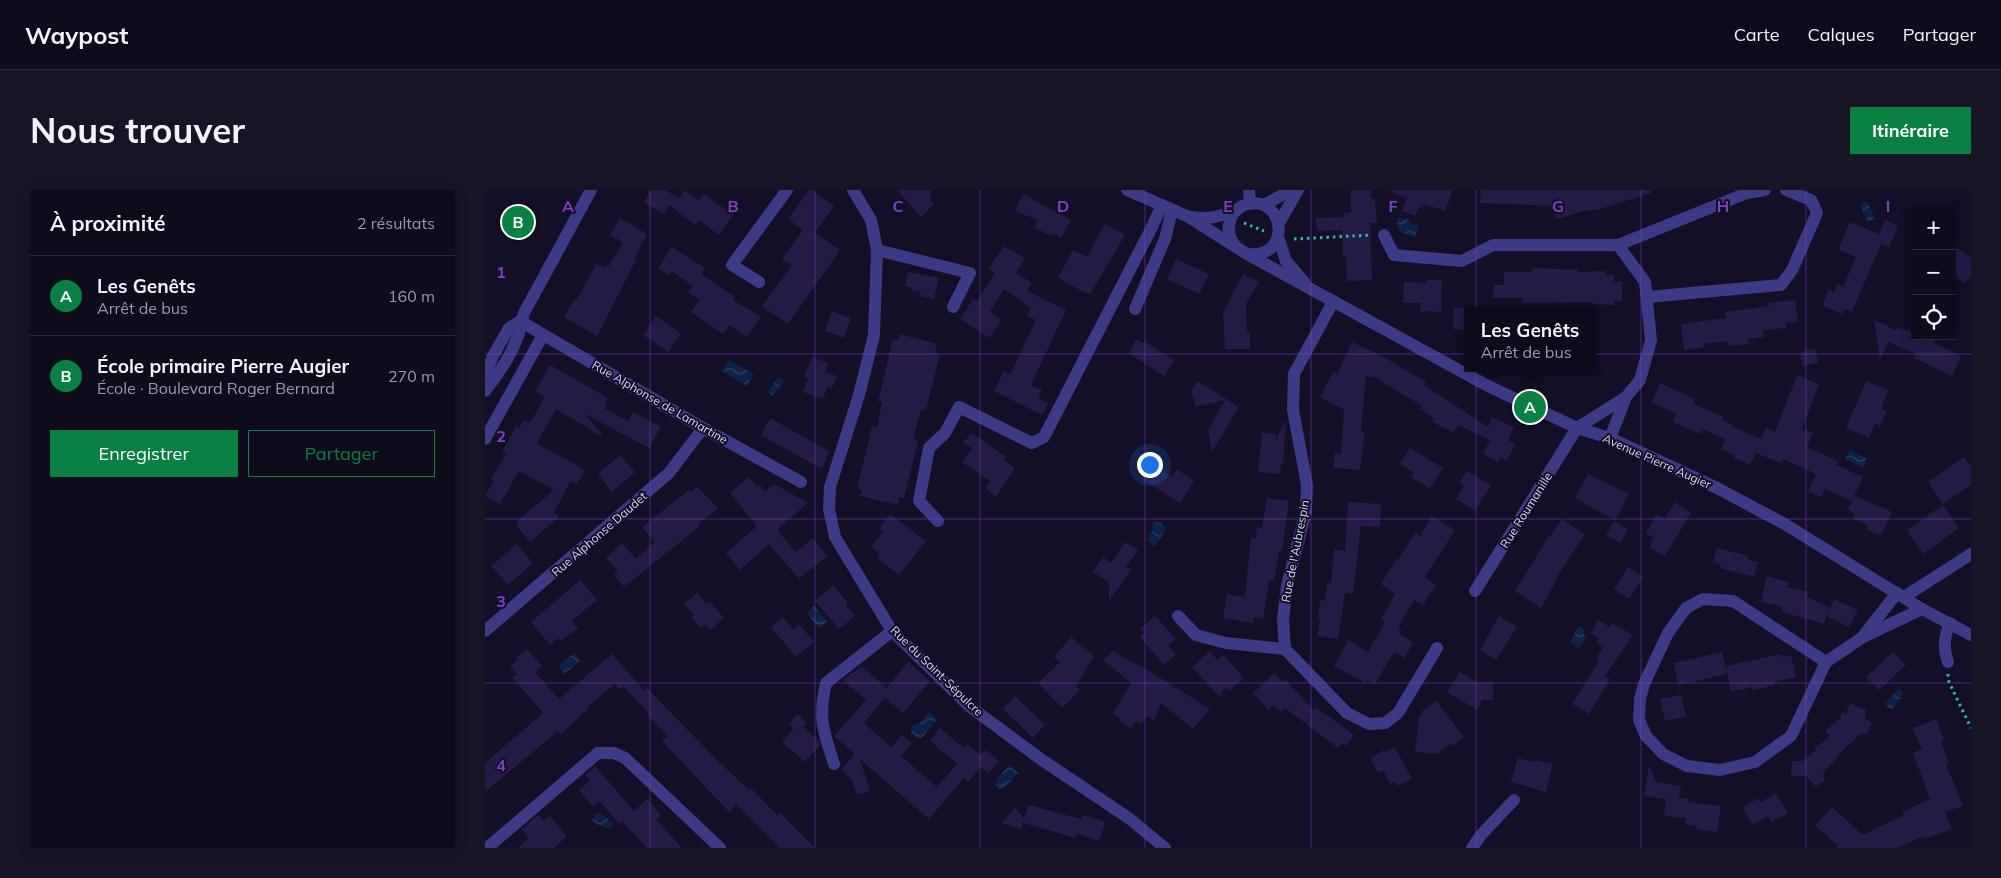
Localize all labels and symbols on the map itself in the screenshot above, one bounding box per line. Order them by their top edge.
text: A [562,196,574,216]
text: B [727,196,739,216]
text: C [893,196,904,216]
text: D [1057,196,1069,216]
text: E [1223,196,1233,216]
text: F [1388,196,1398,216]
text: G [1552,196,1564,216]
text: H [1717,196,1729,216]
text: I [1886,196,1890,216]
pin: B [502,203,534,241]
text: 1 [496,262,506,282]
street label: Rue Alphonse de Lamartine [590,357,730,447]
pin: A [1514,388,1546,426]
text: 2 [496,426,506,446]
street label: Avenue Pierre Augier [1600,430,1714,492]
your location [1137,452,1163,478]
street label: Rue Roumanille [1497,469,1555,551]
street label: Rue Alphonse Daudet [548,489,650,579]
street label: Rue de l'Aubrespin [1278,498,1312,604]
text: 3 [496,591,506,611]
street label: Rue du Saint-Sépulcre [887,623,987,719]
text: 4 [496,755,506,775]

